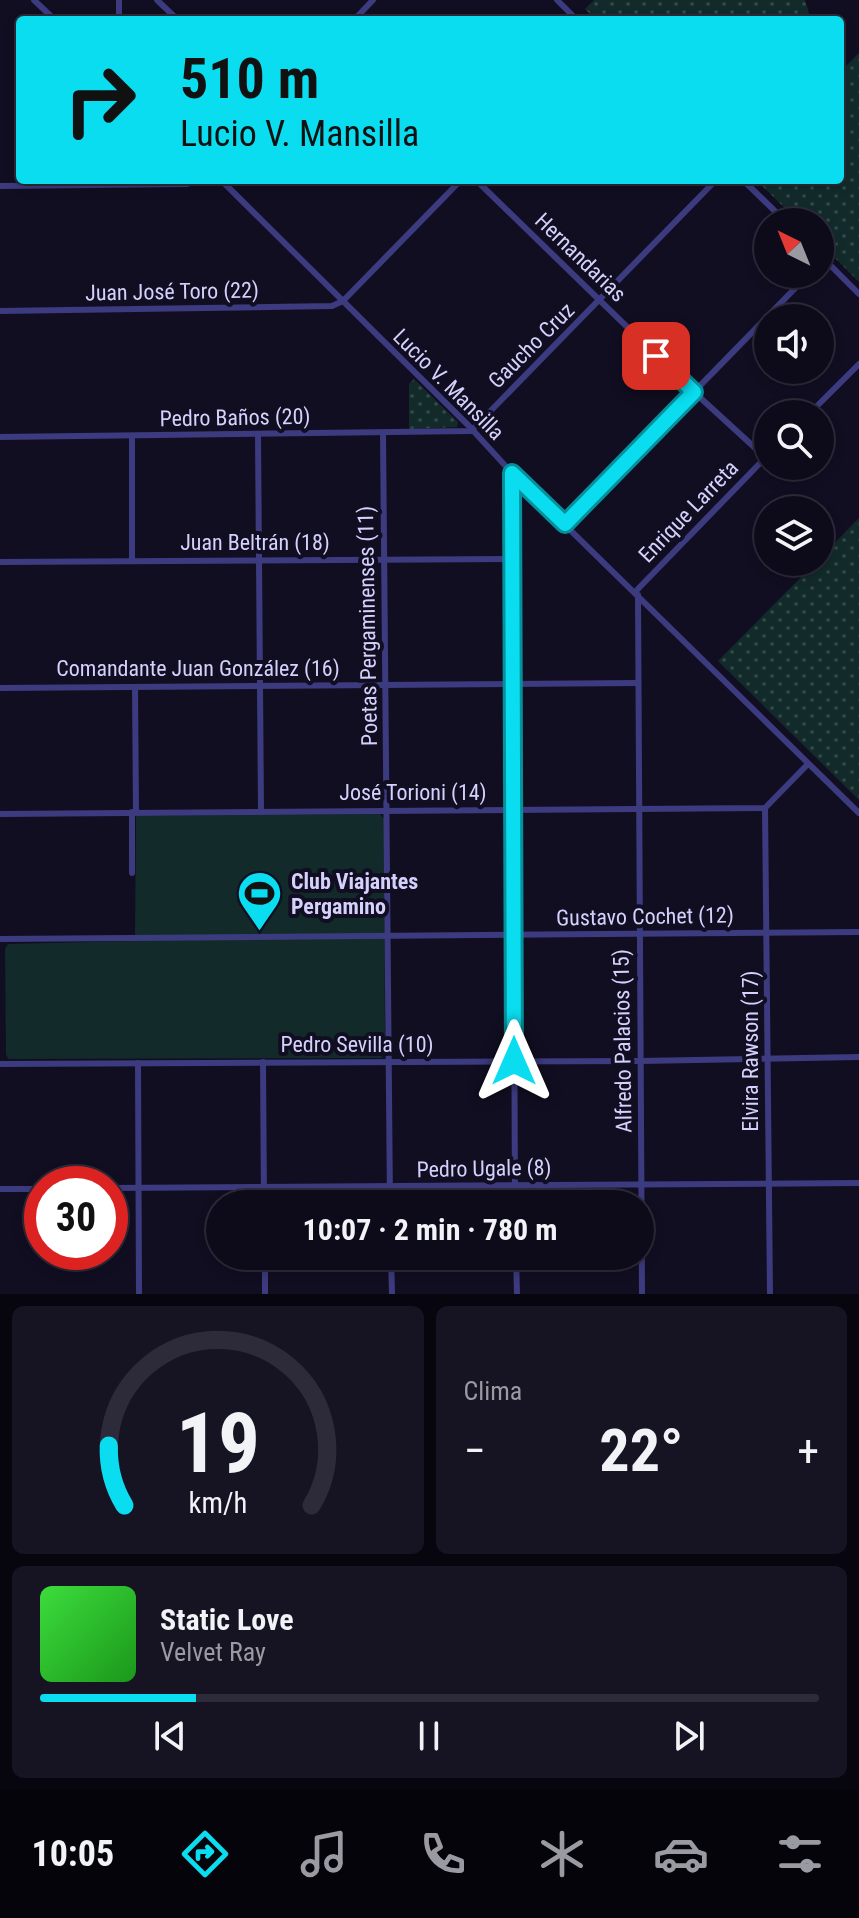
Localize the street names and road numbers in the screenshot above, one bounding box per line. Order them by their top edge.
street label: Hernandarias [530,208,631,307]
street label: Juan José Toro (22) [85,277,259,307]
street label: Gaucho Cruz [483,297,579,393]
street label: Lucio V. Mansilla [388,324,509,445]
street label: Pedro Baños (20) [159,404,311,432]
street label: Enrique Larreta [634,455,743,567]
street label: Poetas Pergaminenses (11) [353,506,383,746]
street label: Juan Beltrán (18) [180,530,330,556]
street label: Comandante Juan González (16) [56,656,340,682]
street label: José Torioni (14) [339,780,487,806]
street label: Gustavo Cochet (12) [556,902,734,932]
street label: Alfredo Palacios (15) [608,949,638,1133]
street label: Elvira Rawson (17) [738,970,764,1132]
street label: Pedro Sevilla (10) [280,1032,434,1058]
street label: Pedro Ugale (8) [416,1155,552,1183]

